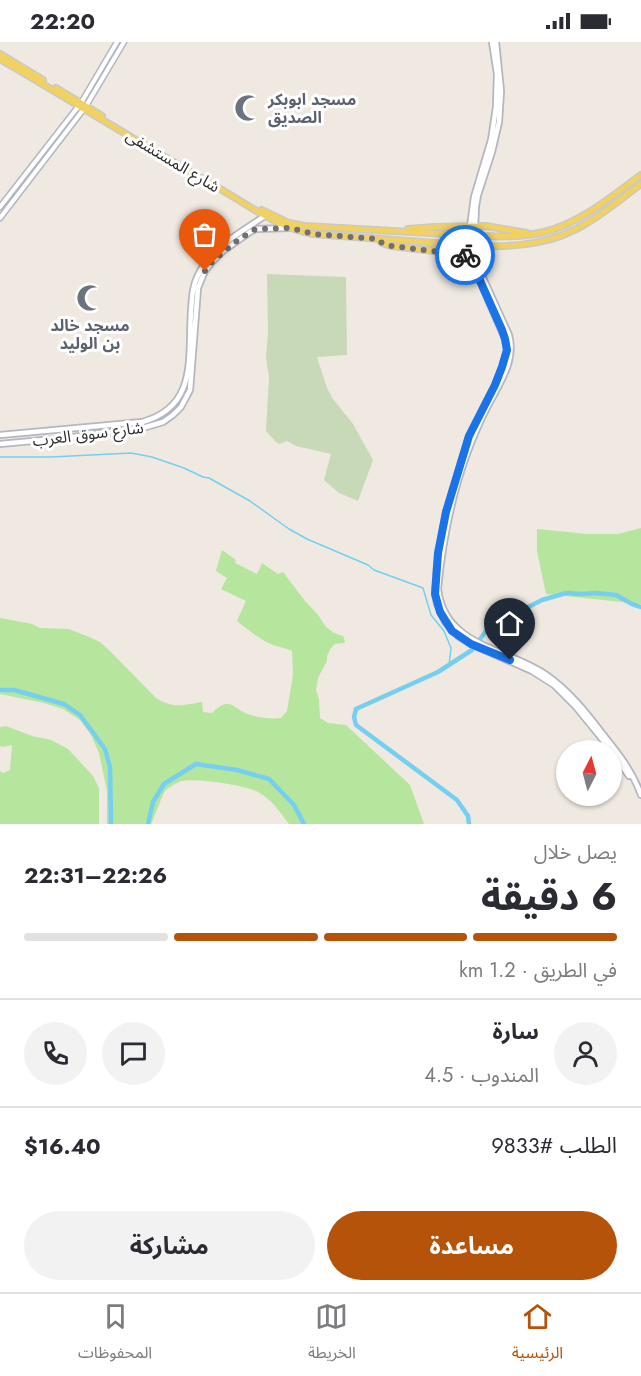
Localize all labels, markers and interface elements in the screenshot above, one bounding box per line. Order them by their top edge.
text: 22:20 [30,5,95,37]
place label: مسجد ابوبكر الصديق [267,88,356,129]
mosque icon: مسجد ابوبكر الصديق [233,93,263,123]
street label: شارع المستشفى [121,124,224,199]
pin [179,209,230,271]
icon: bag [188,218,221,251]
courier [435,225,495,285]
icon: bike [449,239,482,272]
mosque icon: مسجد خالد بن الوليد [75,283,105,313]
place label: مسجد خالد بن الوليد [50,314,130,355]
street label: شارع سوق العرب [31,416,145,453]
pin [484,598,535,660]
icon: home [493,607,526,640]
north arrow [556,740,622,806]
map controls [556,740,622,806]
text: يصل خلال [534,838,617,867]
text: 22:26–22:31 [24,859,167,891]
text: 6 دقيقة [481,868,617,925]
text: في الطريق · 1.2 km [459,956,617,985]
text: سارة [493,1015,539,1047]
button: phone [24,1022,87,1085]
button: chat [102,1022,165,1085]
button: person [554,1022,617,1085]
text: المندوب · 4.5 [424,1061,539,1090]
text: الطلب #9833 [491,1129,617,1161]
text: $16.40 [24,1130,101,1162]
button: مشاركة [24,1211,315,1280]
button: مساعدة [327,1211,617,1280]
tab: المحفوظات [78,1300,152,1370]
tab: الخريطة [308,1300,356,1370]
tab: الرئيسية [512,1300,563,1370]

